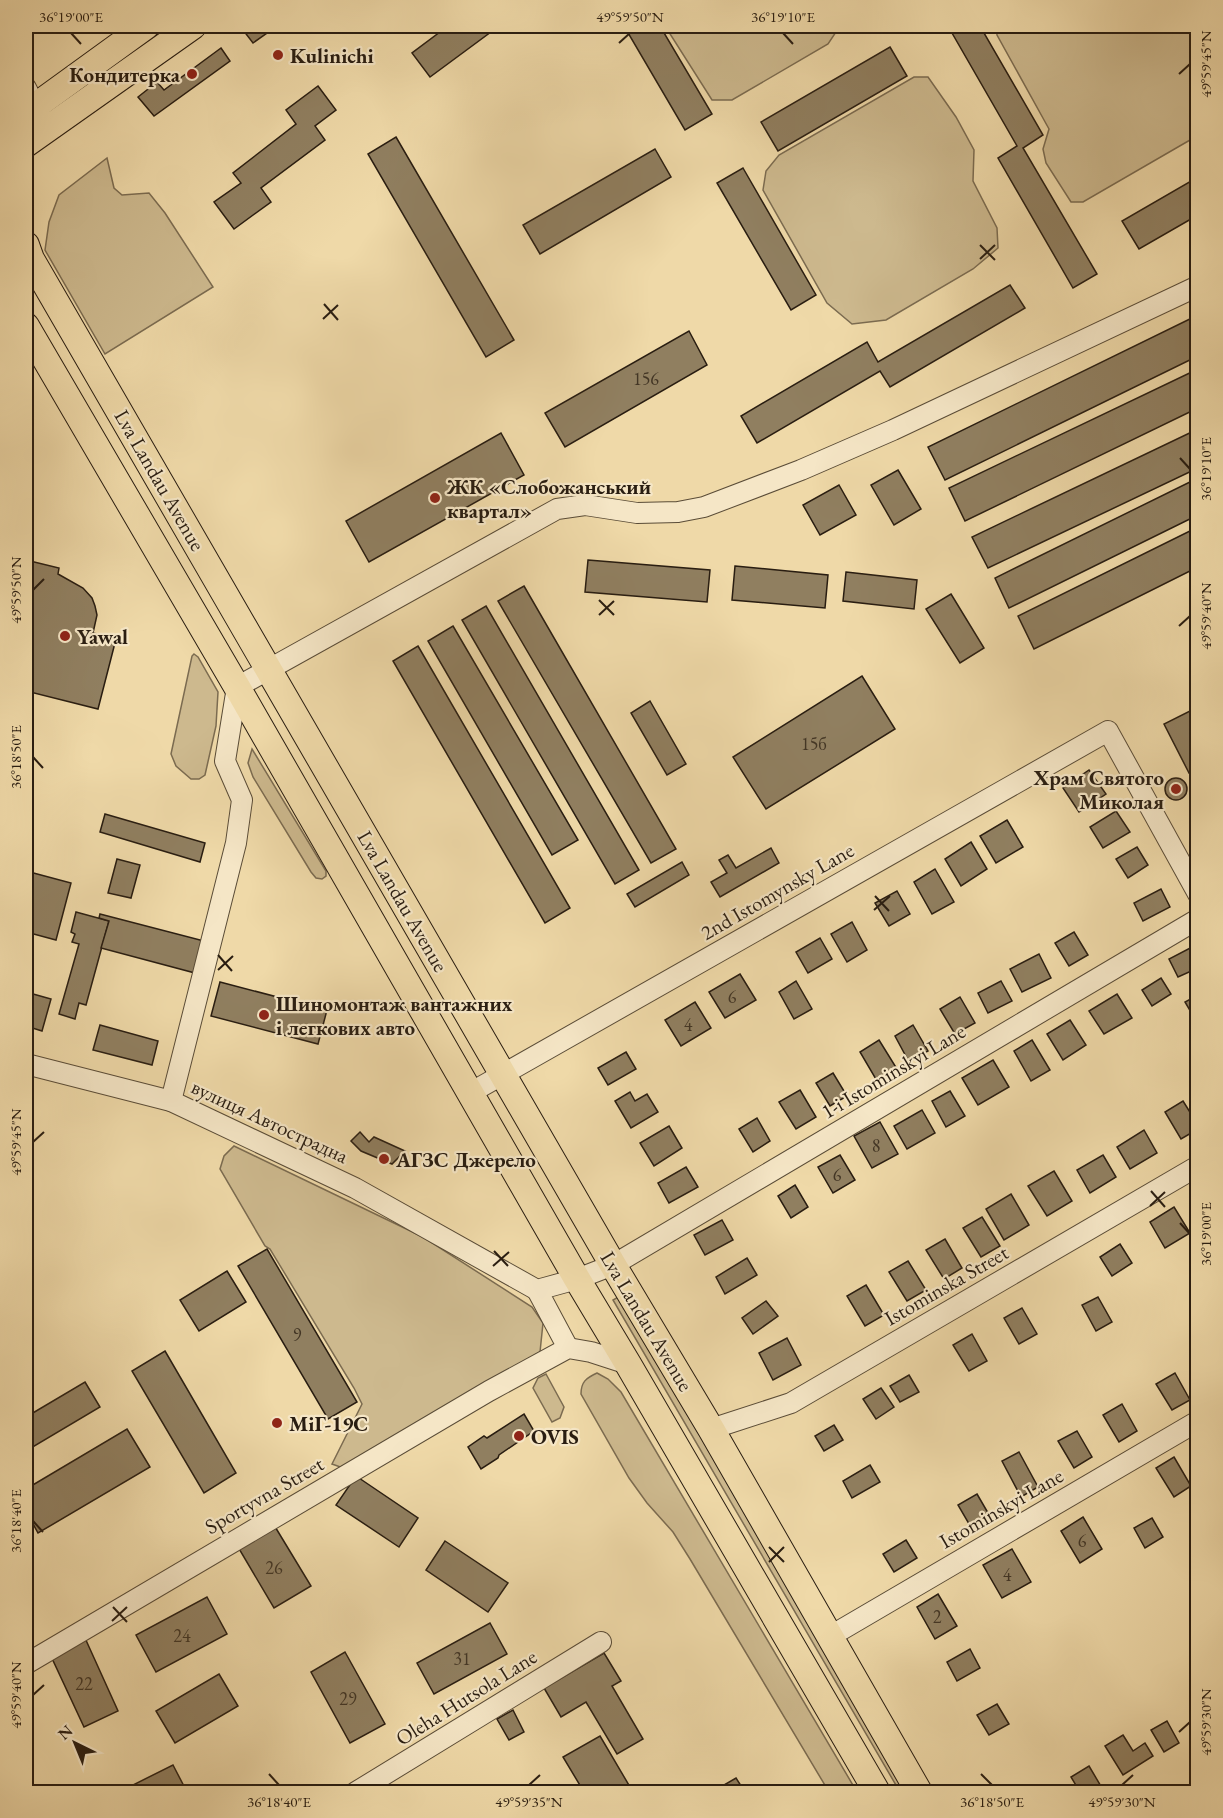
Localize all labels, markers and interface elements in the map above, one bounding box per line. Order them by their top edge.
text: 36°19'00"E [39,7,104,26]
text: 49°59'50"N [596,7,664,26]
text: 36°19'10"E [751,7,816,26]
text: 49°59'45"N [1196,30,1215,98]
place label: Kulinichi [290,42,374,69]
marker: Kulinichi [271,48,285,62]
place label: Кондитерка [69,61,181,88]
marker: Кондитерка [185,67,199,81]
house number: 156 [633,367,659,390]
street label: Lva Landau Avenue [109,404,211,556]
text: 36°19'10"E [1196,436,1215,501]
place label: ЖК «Слобожанський квартал» [446,473,651,524]
marker: ЖК «Слобожанський квартал» [428,491,442,505]
text: 49°59'50"N [6,556,25,624]
text: 49°59'40"N [1196,582,1215,650]
place label: Yawal [77,623,128,650]
marker: Yawal [58,629,72,643]
text: 36°18'50"E [6,724,25,789]
house number: 15б [801,732,827,755]
place label: Храм Святого Миколая [1032,764,1164,815]
marker: Храм Святого Миколая [1169,782,1183,796]
street label: Lva Landau Avenue [352,825,454,977]
street label: 2nd Istomynsky Lane [695,836,859,946]
house number: 6 [728,985,737,1008]
place label: Шиномонтаж вантажних і легкових авто [276,990,513,1041]
marker: Шиномонтаж вантажних і легкових авто [257,1008,271,1022]
house number: 4 [684,1013,693,1036]
street label: 1-i Istominskyi Lane [816,1017,970,1125]
street label: вулиця Автострадна [187,1073,353,1169]
text: 49°59'45"N [6,1108,25,1176]
house number: 8 [872,1134,880,1157]
place label: АГЗС Джерело [395,1146,536,1173]
marker: АГЗС Джерело [377,1152,391,1166]
house number: 6 [833,1163,842,1186]
text: 36°19'00"E [1196,1201,1215,1266]
street label: Istominska Street [879,1238,1013,1331]
street label: Lva Landau Avenue [594,1246,700,1396]
house number: 9 [293,1323,302,1346]
place label: МіГ-19С [289,1410,368,1437]
marker: МіГ-19С [270,1416,284,1430]
place label: OVIS [531,1423,579,1450]
marker: OVIS [512,1429,526,1443]
street label: Sportyvna Street [200,1450,329,1540]
street label: Istominskyi Lane [934,1462,1068,1554]
text: 36°18'40"E [6,1488,25,1553]
house number: 6 [1078,1529,1087,1552]
house number: 26 [265,1556,283,1579]
house number: 4 [1003,1563,1012,1586]
house number: 2 [933,1605,942,1628]
house number: 24 [173,1624,191,1647]
street label: Oleha Hutsola Lane [390,1643,542,1751]
house number: 31 [453,1647,471,1670]
text: 49°59'40"N [6,1661,25,1729]
house number: 22 [75,1672,93,1695]
house number: 29 [339,1687,357,1710]
text: 49°59'30"N [1196,1688,1215,1756]
north arrow [45,1713,105,1773]
text: N [53,1720,77,1744]
text: 36°18'40"E [247,1792,312,1811]
text: 49°59'35"N [495,1792,563,1811]
text: 36°18'50"E [960,1792,1025,1811]
text: 49°59'30"N [1088,1792,1156,1811]

